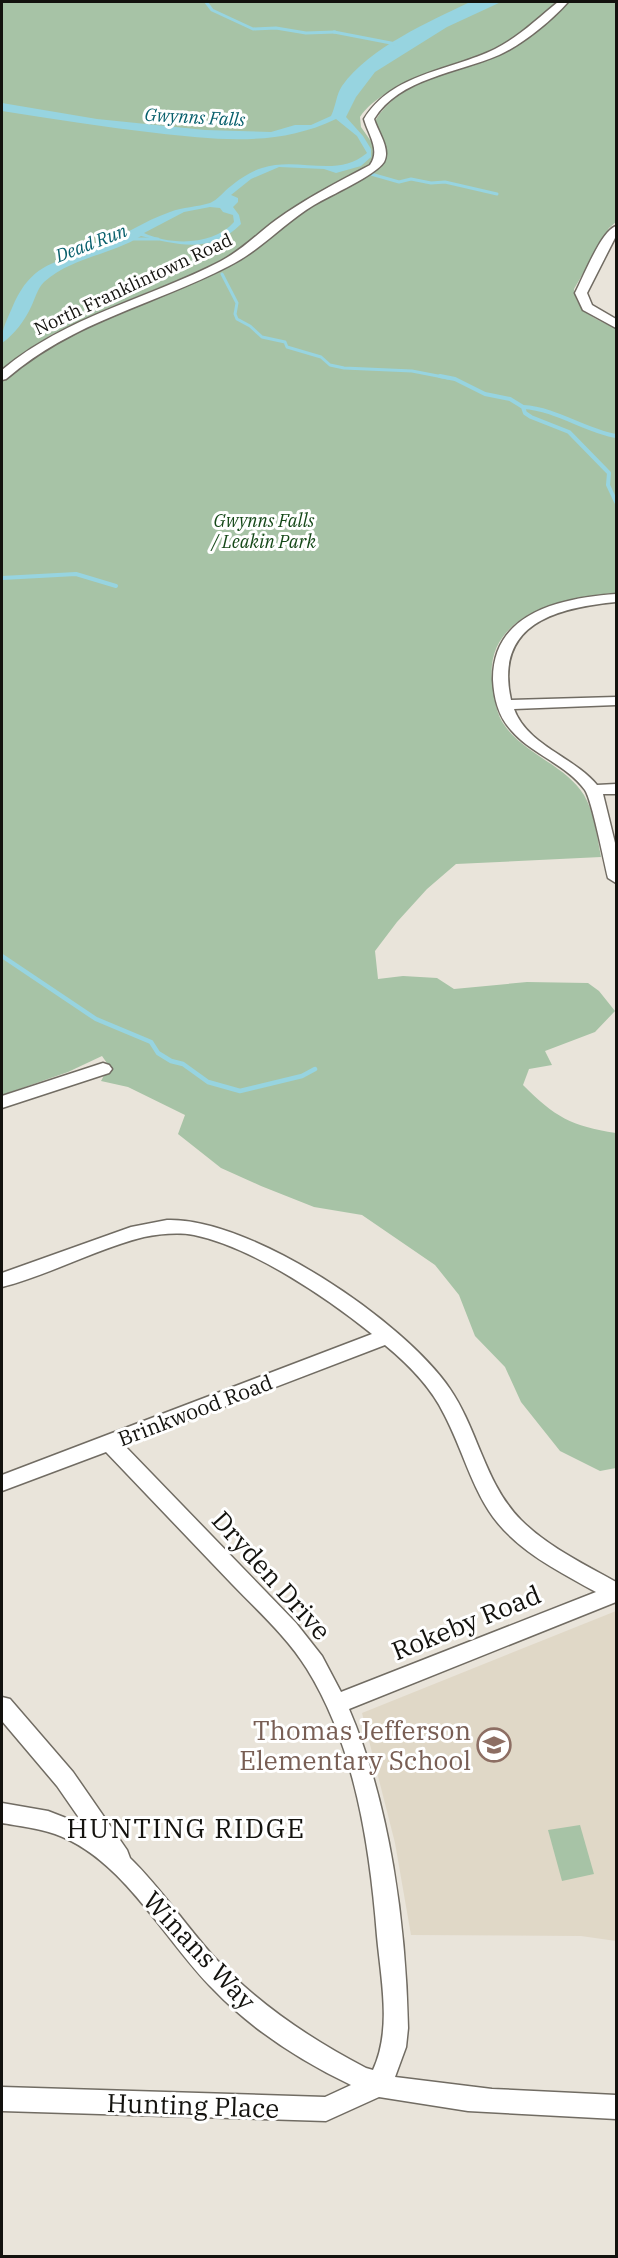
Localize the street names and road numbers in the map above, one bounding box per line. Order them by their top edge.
street label: North Franklintown Road [30,228,236,340]
street label: Brinkwood Road [114,1368,277,1452]
street label: Dryden Drive [205,1503,339,1647]
street label: Rokeby Road [386,1577,546,1667]
street label: Winans Way [136,1883,264,2017]
street label: Hunting Place [106,2085,280,2125]

